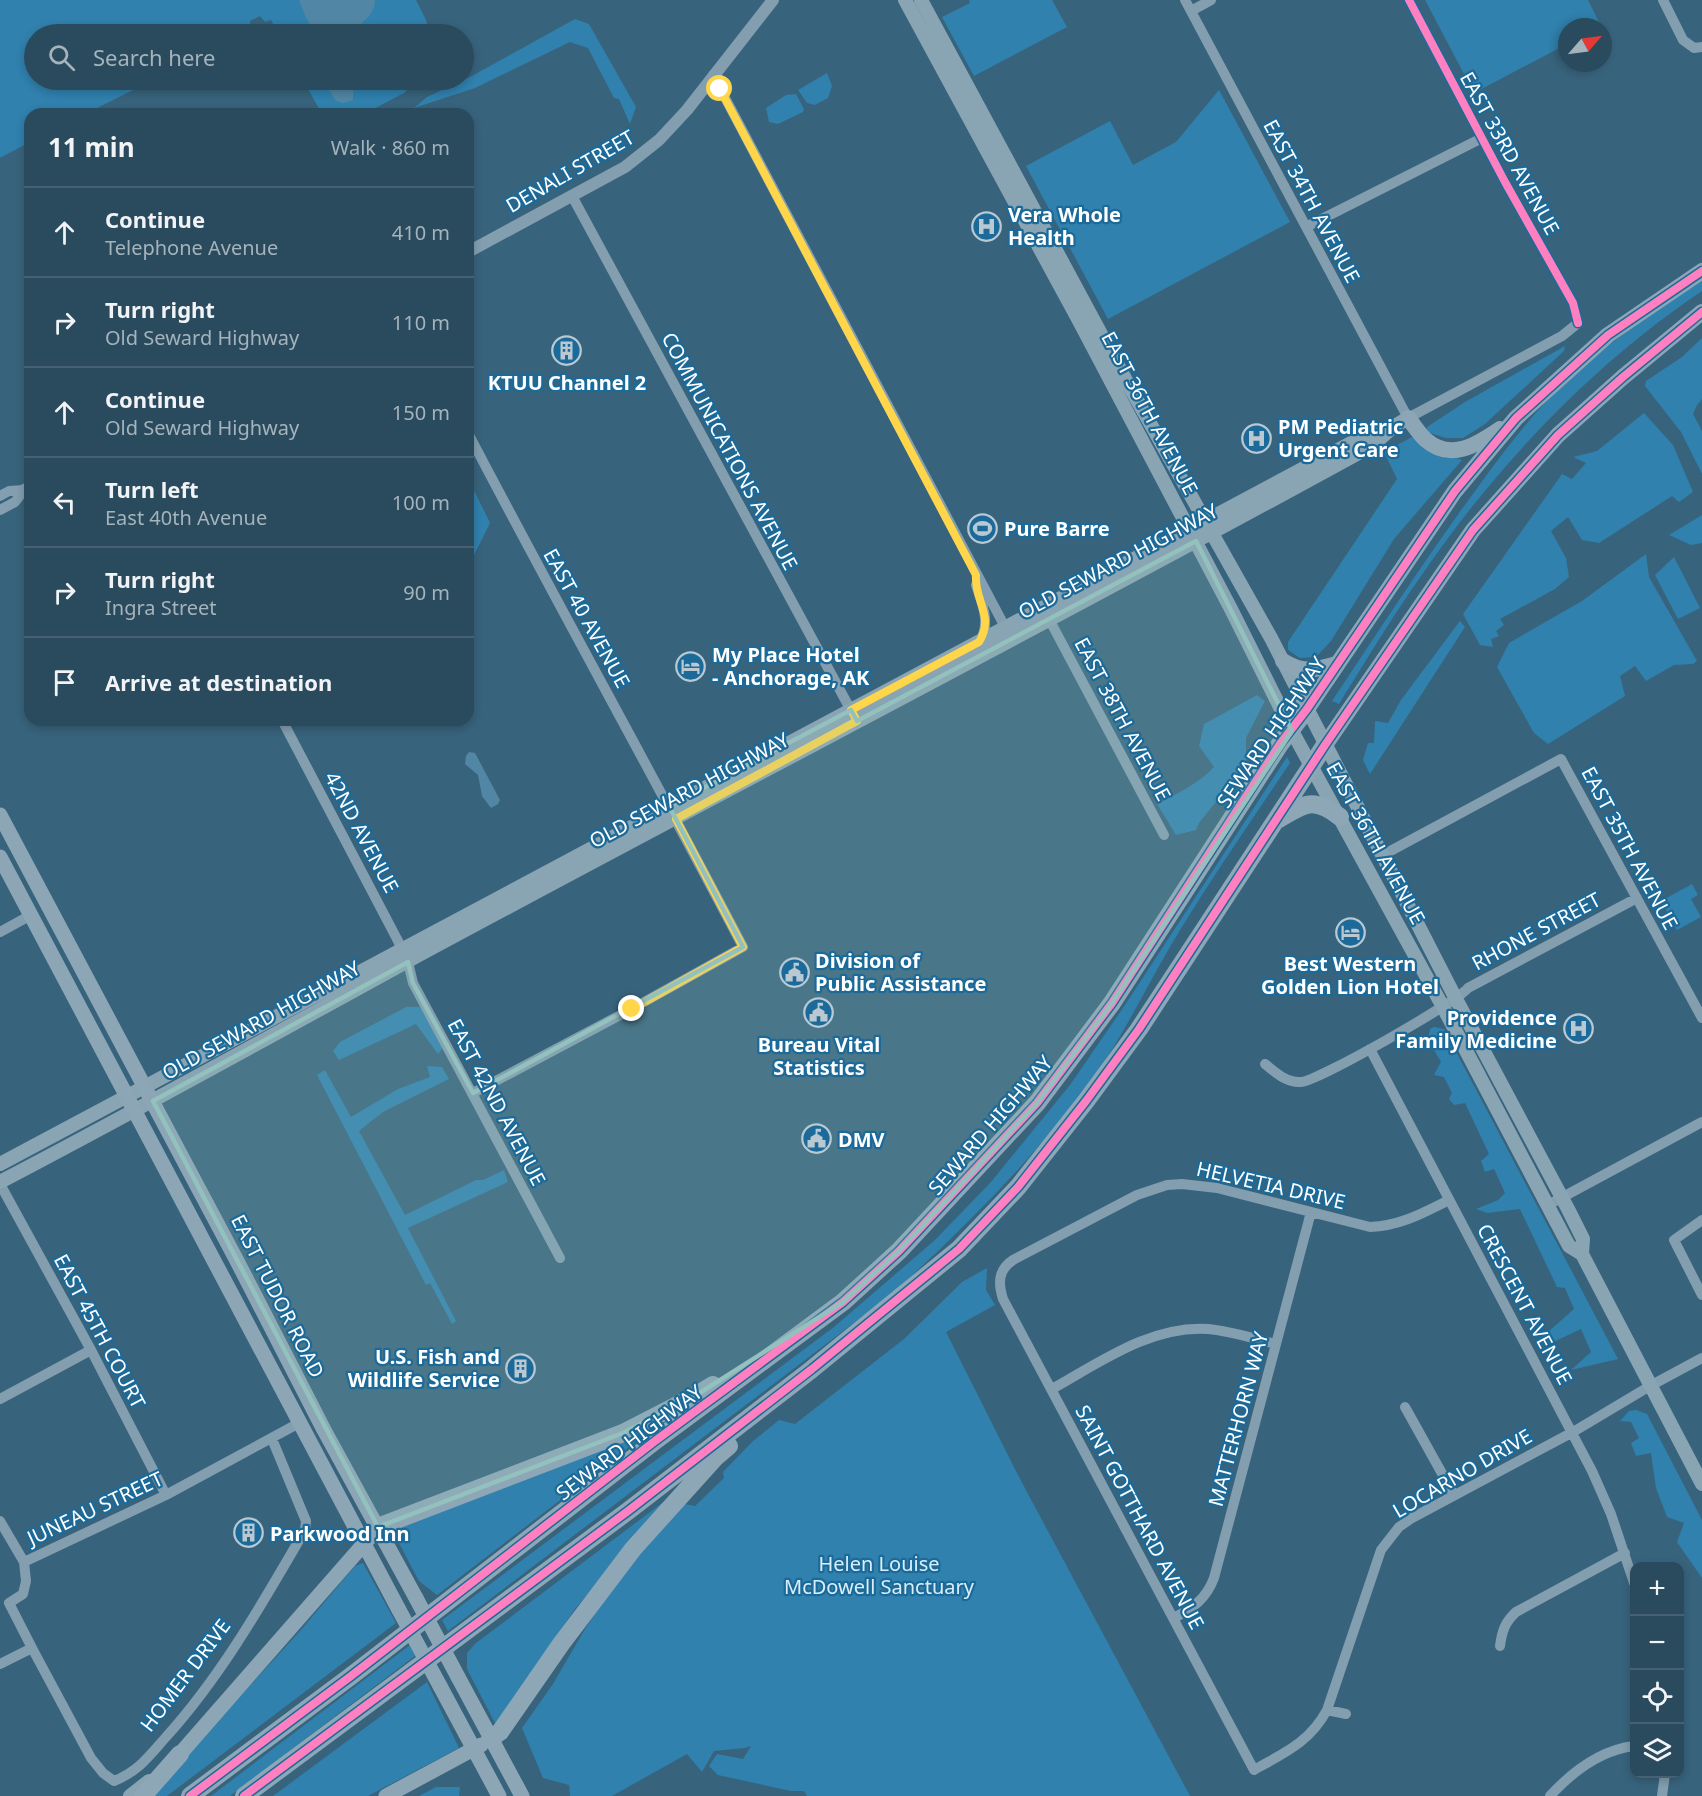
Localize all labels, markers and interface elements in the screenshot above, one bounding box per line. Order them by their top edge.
north arrow [1558,18,1612,72]
search box [24,24,474,90]
icon: search [45,41,78,74]
text: Search here [93,42,215,72]
street label: EAST 33RD AVENUE [1454,67,1566,239]
route start [706,75,732,101]
street label: EAST 34TH AVENUE [1258,115,1366,287]
street label: DENALI STREET [501,123,639,219]
text: 11 min [48,129,135,165]
text: Walk · 860 m [331,134,450,161]
place label: Vera Whole Health [1008,201,1121,251]
text: Continue [105,204,205,234]
hospital icon: Vera Whole Health [971,210,1003,242]
icon: ahead [48,216,81,249]
text: 410 m [392,219,450,246]
text: Telephone Avenue [105,234,278,261]
text: Turn right [105,294,215,324]
icon: right [48,306,81,339]
text: 110 m [392,309,450,336]
text: Old Seward Highway [105,324,299,351]
street label: COMMUNICATIONS AVENUE [656,327,804,575]
street label: EAST 36TH AVENUE [1096,327,1204,499]
building icon: KTUU Channel 2 [551,335,583,367]
place label: KTUU Channel 2 [488,369,646,396]
text: Continue [105,384,205,414]
icon: ahead [48,396,81,429]
text: 150 m [392,399,450,426]
place label: PM Pediatric Urgent Care [1278,413,1403,463]
text: Old Seward Highway [105,414,299,441]
hospital icon: PM Pediatric Urgent Care [1241,422,1273,454]
text: Turn left [105,474,199,504]
icon: left [48,486,81,519]
text: 100 m [392,489,450,516]
street label: OLD SEWARD HIGHWAY [1013,497,1223,625]
text: East 40th Avenue [105,504,267,531]
sports icon: Pure Barre [967,512,999,544]
place label: Pure Barre [1004,515,1110,542]
street label: EAST 40 AVENUE [538,544,636,692]
text: Turn right [105,564,215,594]
icon: right [48,576,81,609]
text: 90 m [403,579,450,606]
text: Ingra Street [105,594,217,621]
street label: EAST 38TH AVENUE [1069,633,1177,805]
place label: My Place Hotel - Anchorage, AK [712,641,870,691]
hotel icon: My Place Hotel - Anchorage, AK [675,650,707,682]
street label: SEWARD HIGHWAY [1210,651,1332,813]
icon: arrive [48,666,81,699]
text: Arrive at destination [105,667,332,697]
street label: OLD SEWARD HIGHWAY [584,726,794,854]
street label: EAST 36TH AVENUE [1320,757,1432,929]
street label: EAST 35TH AVENUE [1576,762,1684,934]
street label: 42ND AVENUE [319,767,405,897]
street label: RHONE STREET [1467,886,1605,976]
hotel icon: Best Western Golden Lion Hotel [1334,916,1366,948]
place label: Division of Public Assistance [815,947,986,997]
place label: Best Western Golden Lion Hotel [1261,950,1439,1000]
street label: OLD SEWARD HIGHWAY [157,954,365,1086]
public building icon: Division of Public Assistance [778,956,810,988]
route end [618,995,644,1021]
public building icon: Bureau Vital Statistics [803,997,835,1029]
place label: Providence Family Medicine [1395,1004,1557,1054]
hospital icon: Providence Family Medicine [1562,1012,1594,1044]
street label: EAST 42ND AVENUE [442,1014,552,1190]
place label: Bureau Vital Statistics [758,1031,880,1081]
street label: SEWARD HIGHWAY [922,1049,1059,1201]
public building icon: DMV [801,1123,833,1155]
place label: DMV [838,1126,885,1153]
street label: HELVETIA DRIVE [1194,1155,1348,1215]
street label: EAST TUDOR ROAD [225,1210,331,1382]
street label: CRESCENT AVENUE [1471,1219,1579,1389]
street label: EAST 45TH COURT [48,1249,152,1413]
street label: MATTERHORN WAY [1202,1328,1274,1509]
place label: U.S. Fish and Wildlife Service [348,1343,500,1393]
building icon: U.S. Fish and Wildlife Service [505,1352,537,1384]
street label: SEWARD HIGHWAY [550,1378,708,1506]
street label: SAINT GOTTHARD AVENUE [1069,1400,1211,1634]
street label: LOCARNO DRIVE [1387,1422,1537,1524]
street label: JUNEAU STREET [21,1465,167,1552]
building icon: Parkwood Inn [233,1517,265,1549]
place label: Parkwood Inn [270,1520,409,1547]
park label: Helen Louise McDowell Sanctuary [784,1550,975,1600]
map controls [1630,1562,1684,1778]
button: + [1630,1562,1684,1616]
street label: HOMER DRIVE [134,1613,236,1737]
button: − [1630,1616,1684,1670]
button: locate [1630,1670,1684,1724]
button: layers [1630,1724,1684,1778]

